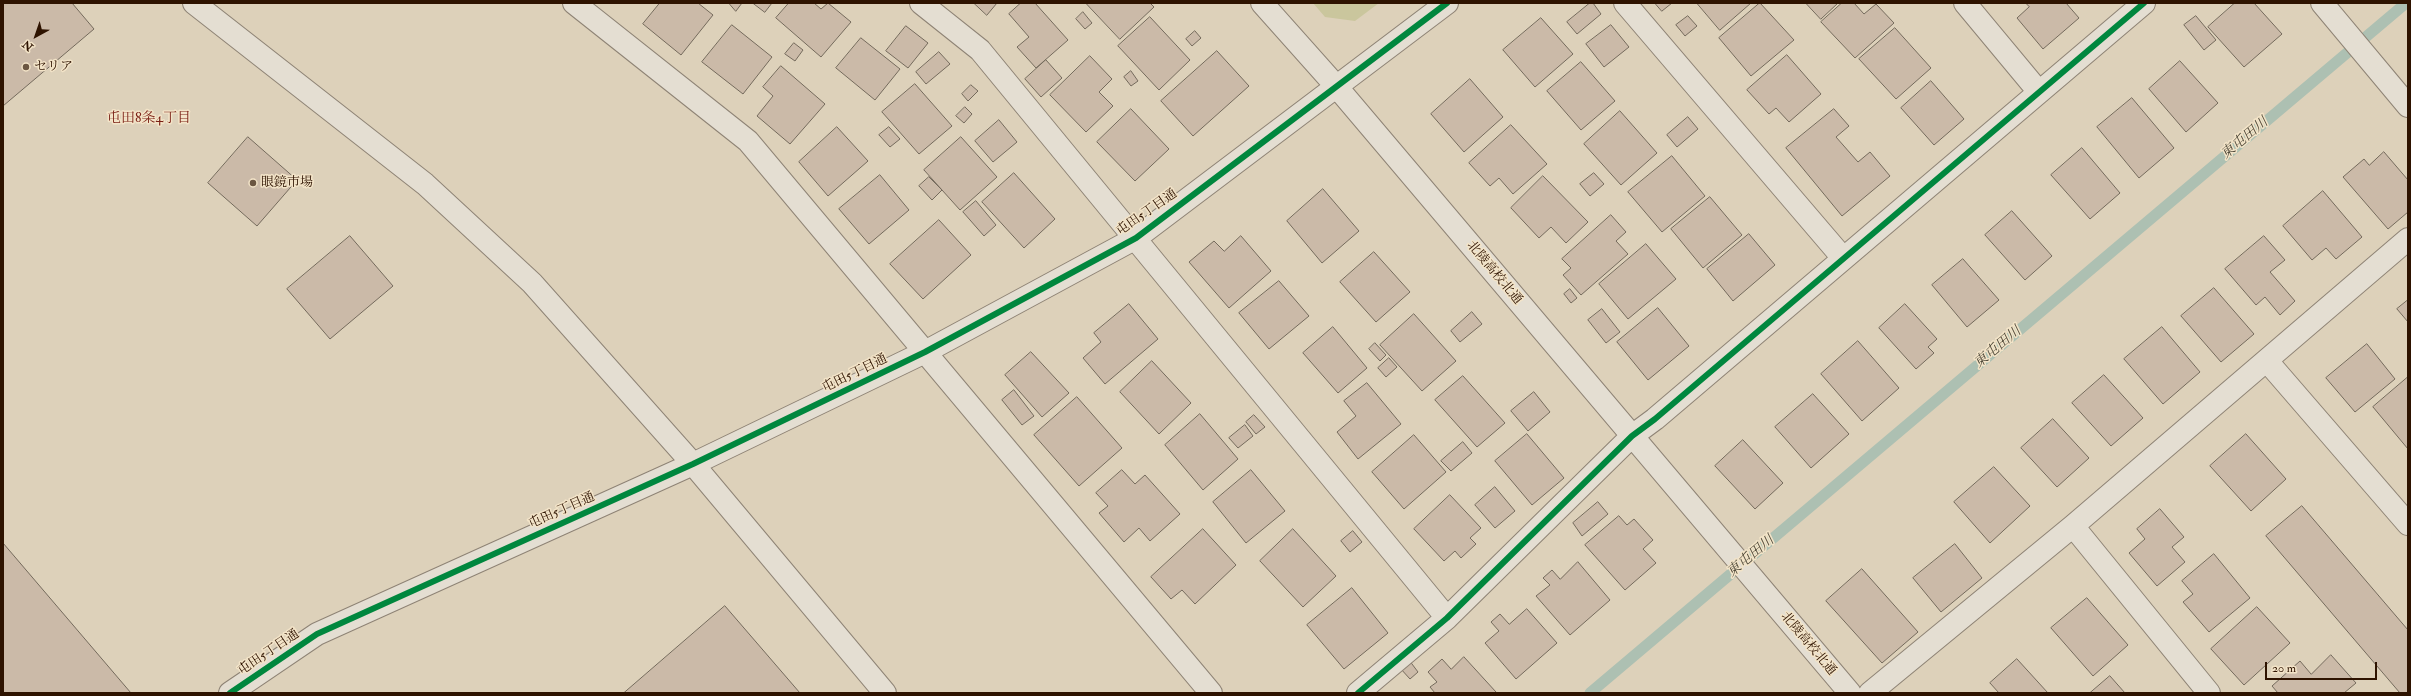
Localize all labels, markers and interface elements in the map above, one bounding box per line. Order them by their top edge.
north arrow [16,16,56,56]
text: N [20,37,36,54]
place label: セリア [34,59,73,75]
marker: セリア [21,62,31,72]
district label: 屯田8条4丁目 [107,111,191,127]
water label: 東屯田川 [2218,115,2272,163]
place label: 眼鏡市場 [261,175,313,191]
marker: 眼鏡市場 [248,178,258,188]
street label: 屯田5丁目通 [1114,186,1180,240]
street label: 北陵高校北通 [1463,238,1525,308]
water label: 東屯田川 [1971,324,2025,372]
street label: 屯田5丁目通 [820,351,890,397]
street label: 屯田5丁目通 [527,489,597,533]
water label: 東屯田川 [1724,533,1778,581]
street label: 北陵高校北通 [1777,609,1839,679]
street label: 屯田5丁目通 [235,627,303,679]
scale bar [2267,654,2379,680]
text: 20 m [2272,661,2296,676]

